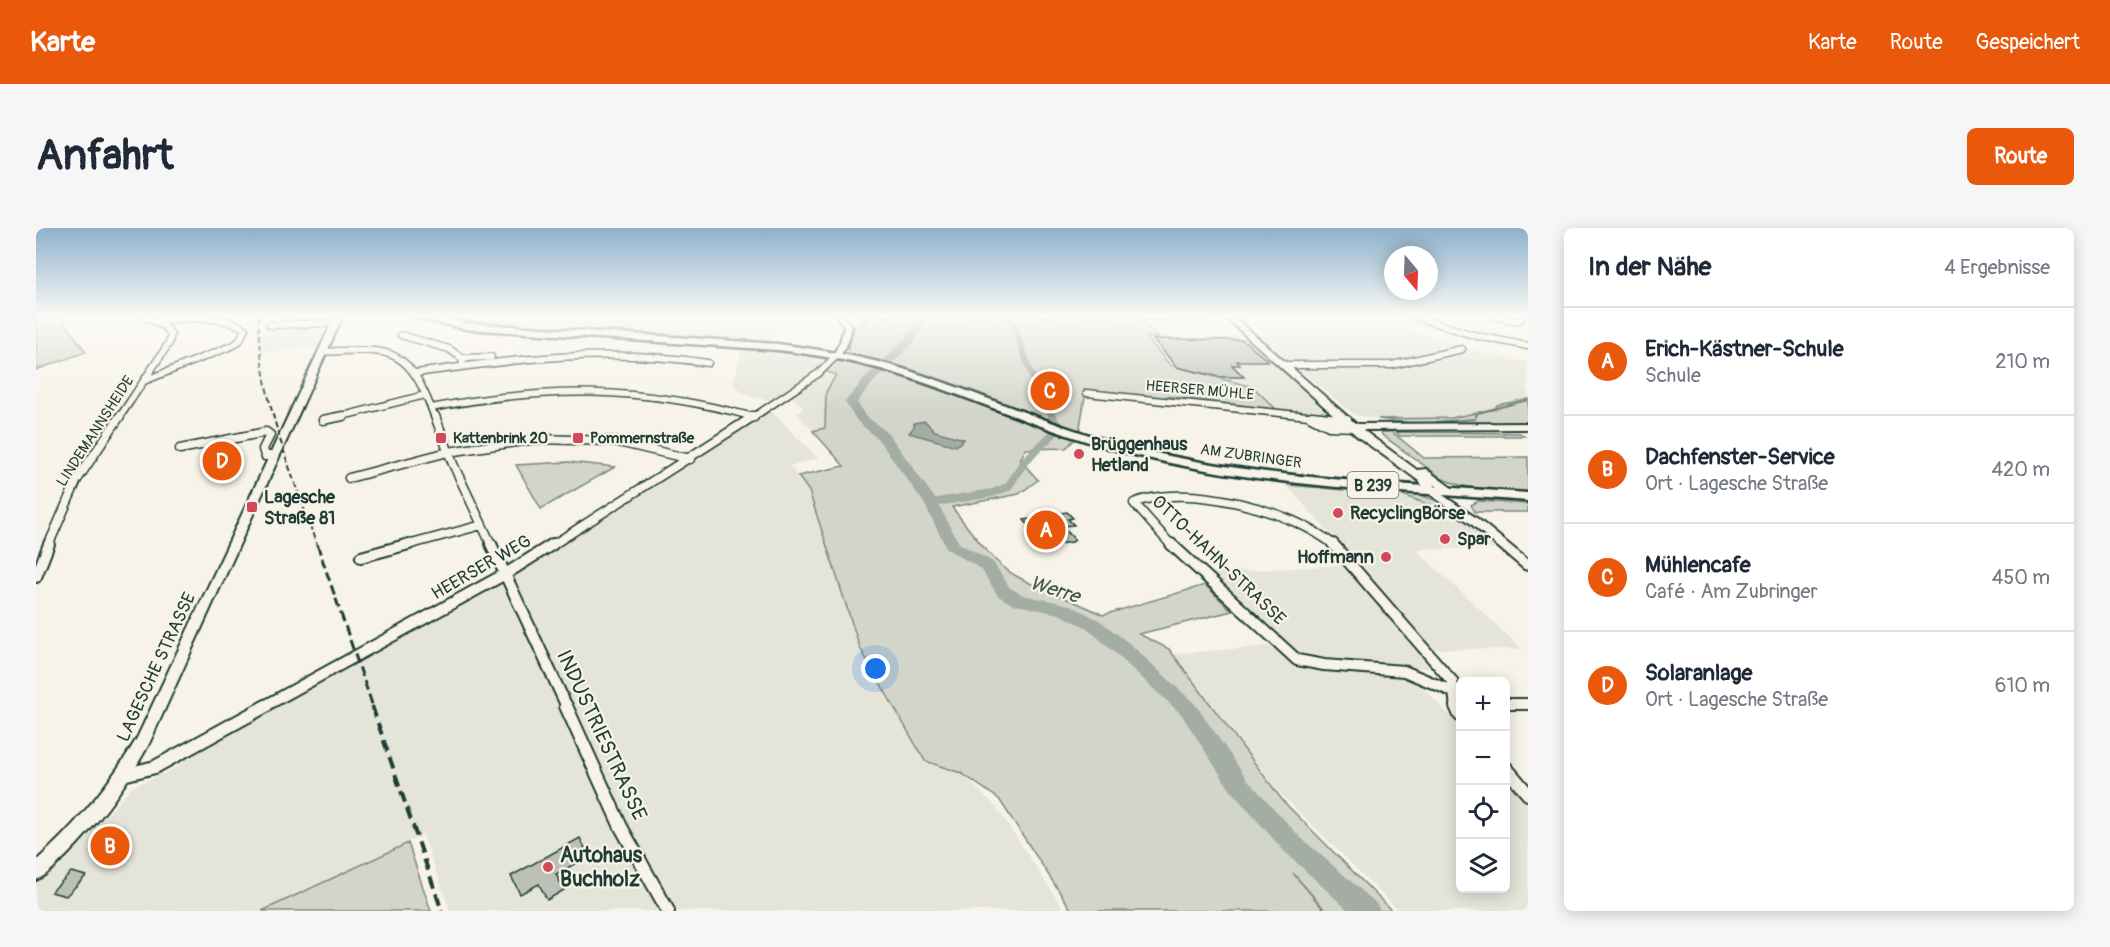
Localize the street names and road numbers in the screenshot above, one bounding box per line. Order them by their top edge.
street label: LINDEMANNSHEIDE [53,372,138,490]
street label: HEERSER MÜHLE [1145,376,1255,405]
street label: AM ZUBRINGER [1199,440,1303,473]
road number: B 239 [1348,472,1398,498]
street label: OTTO-HAHN-STRASSE [1147,490,1291,630]
street label: HEERSER WEG [427,530,535,605]
street label: LAGESCHE STRASSE [112,589,201,746]
street label: INDUSTRIESTRASSE [550,646,653,825]

